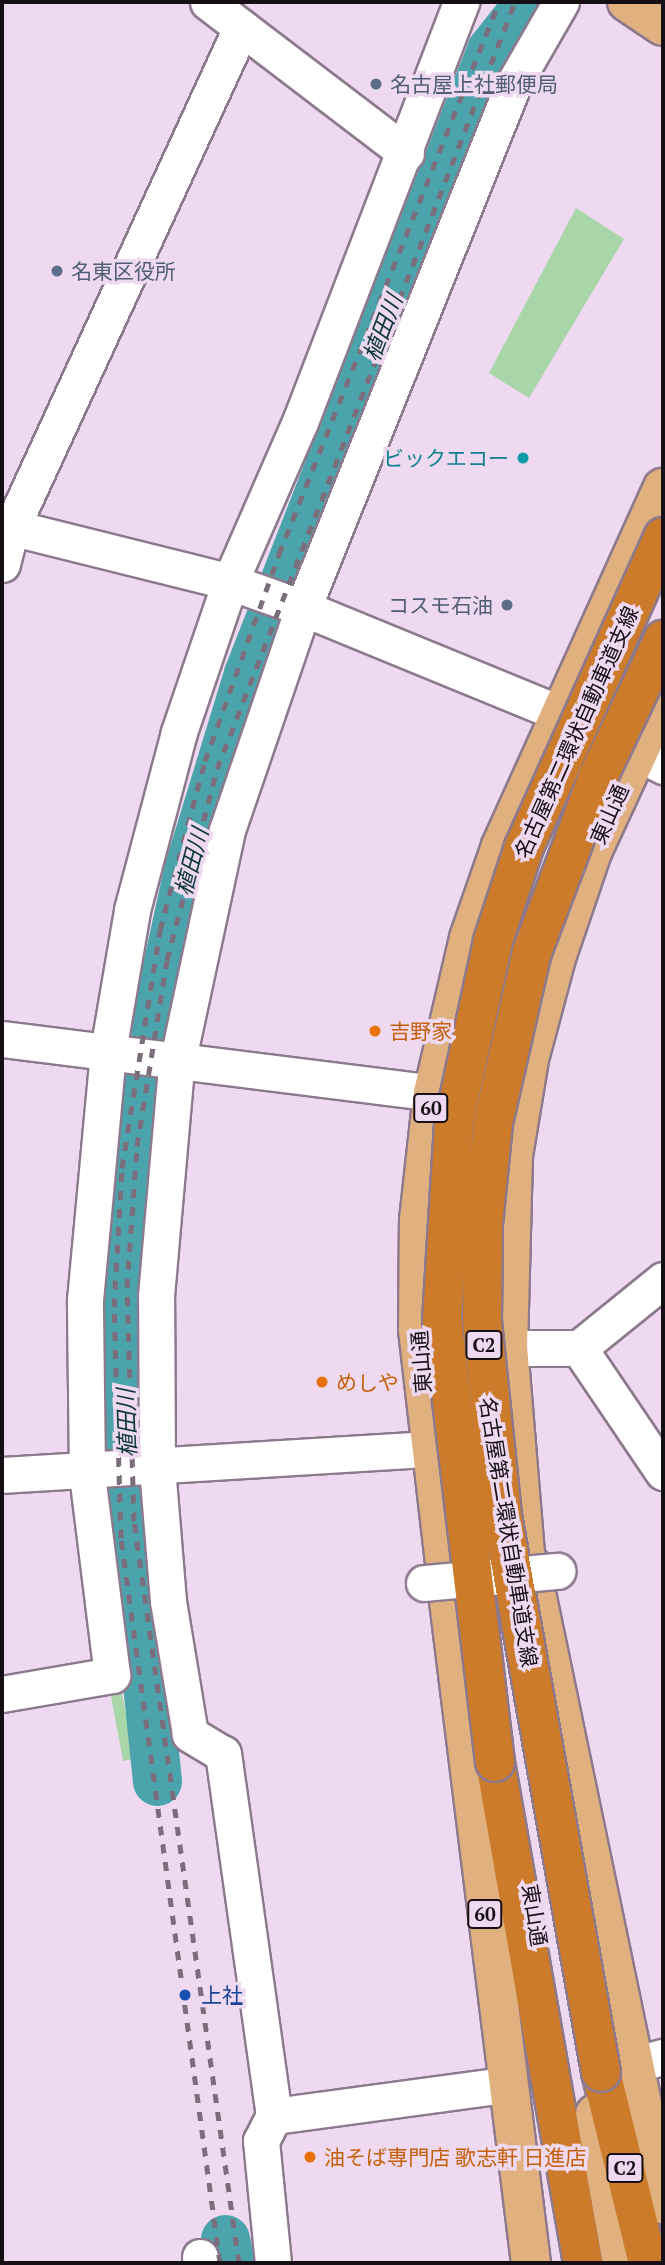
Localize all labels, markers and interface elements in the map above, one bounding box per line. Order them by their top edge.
place label: 名古屋上社郵便局 [390,71,558,97]
marker: 名古屋上社郵便局 [368,76,384,92]
place label: 名東区役所 [71,258,176,284]
marker: 名東区役所 [49,263,65,279]
water label: 植田川 [358,291,408,365]
place label: ビックエコー [383,445,509,471]
marker: ビックエコー [515,450,531,466]
place label: コスモ石油 [388,592,493,618]
marker: コスモ石油 [499,597,515,613]
street label: 名古屋第二環状自動車道支線 [509,602,643,862]
street label: 東山通 [585,780,633,848]
water label: 植田川 [170,825,214,899]
place label: 吉野家 [389,1018,452,1044]
marker: 吉野家 [367,1023,383,1039]
road number: 60 [412,1092,450,1124]
street label: 東山通 [406,1330,436,1394]
road number: C2 [465,1330,503,1360]
place label: めしや [336,1369,399,1395]
marker: めしや [314,1374,330,1390]
water label: 植田川 [112,1388,142,1458]
street label: 名古屋第二環状自動車道支線 [475,1395,543,1669]
street label: 東山通 [518,1882,552,1948]
road number: 60 [466,1898,504,1930]
place label: 上社 [201,1982,243,2008]
marker: 上社 [175,1985,195,2005]
place label: 油そば専門店 歌志軒 日進店 [324,2144,586,2170]
marker: 油そば専門店 歌志軒 日進店 [302,2149,318,2165]
road number: C2 [606,2152,644,2184]

